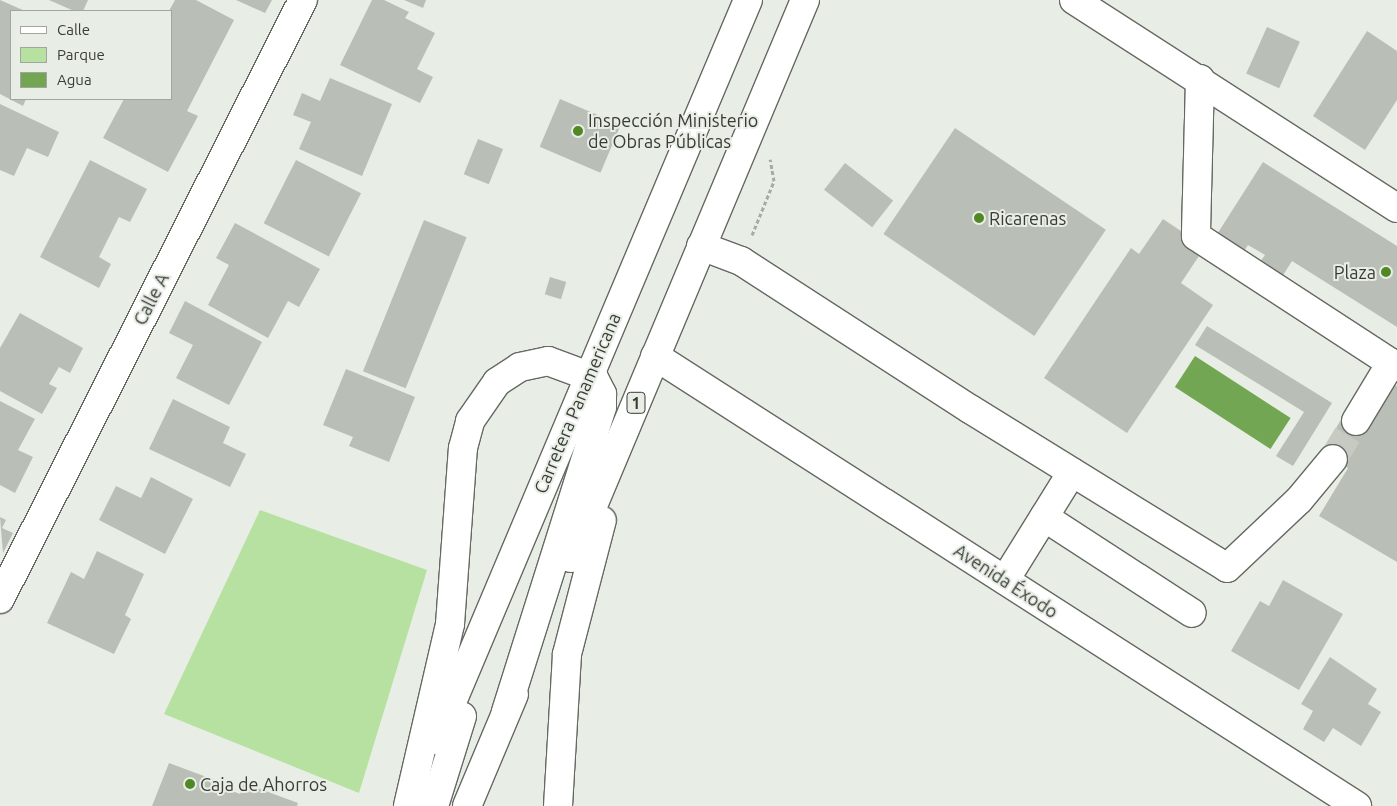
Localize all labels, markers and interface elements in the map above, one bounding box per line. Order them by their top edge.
legend [10,10,172,100]
text: Calle [57,21,90,38]
text: Parque [57,46,105,63]
text: Agua [57,71,92,88]
place label: Inspección Ministerio de Obras Públicas [588,110,758,152]
marker: Inspección Ministerio de Obras Públicas [572,125,584,137]
place label: Ricarenas [989,207,1066,229]
marker: Ricarenas [973,212,985,224]
place label: Plaza [1334,261,1376,283]
marker: Plaza [1380,266,1392,278]
street label: Calle A [129,269,173,329]
street label: Carretera Panamericana [529,309,625,497]
road number: 1 [626,389,646,416]
street label: Avenida Éxodo [950,539,1062,623]
place label: Caja de Ahorros [200,773,327,795]
marker: Caja de Ahorros [184,778,196,790]

